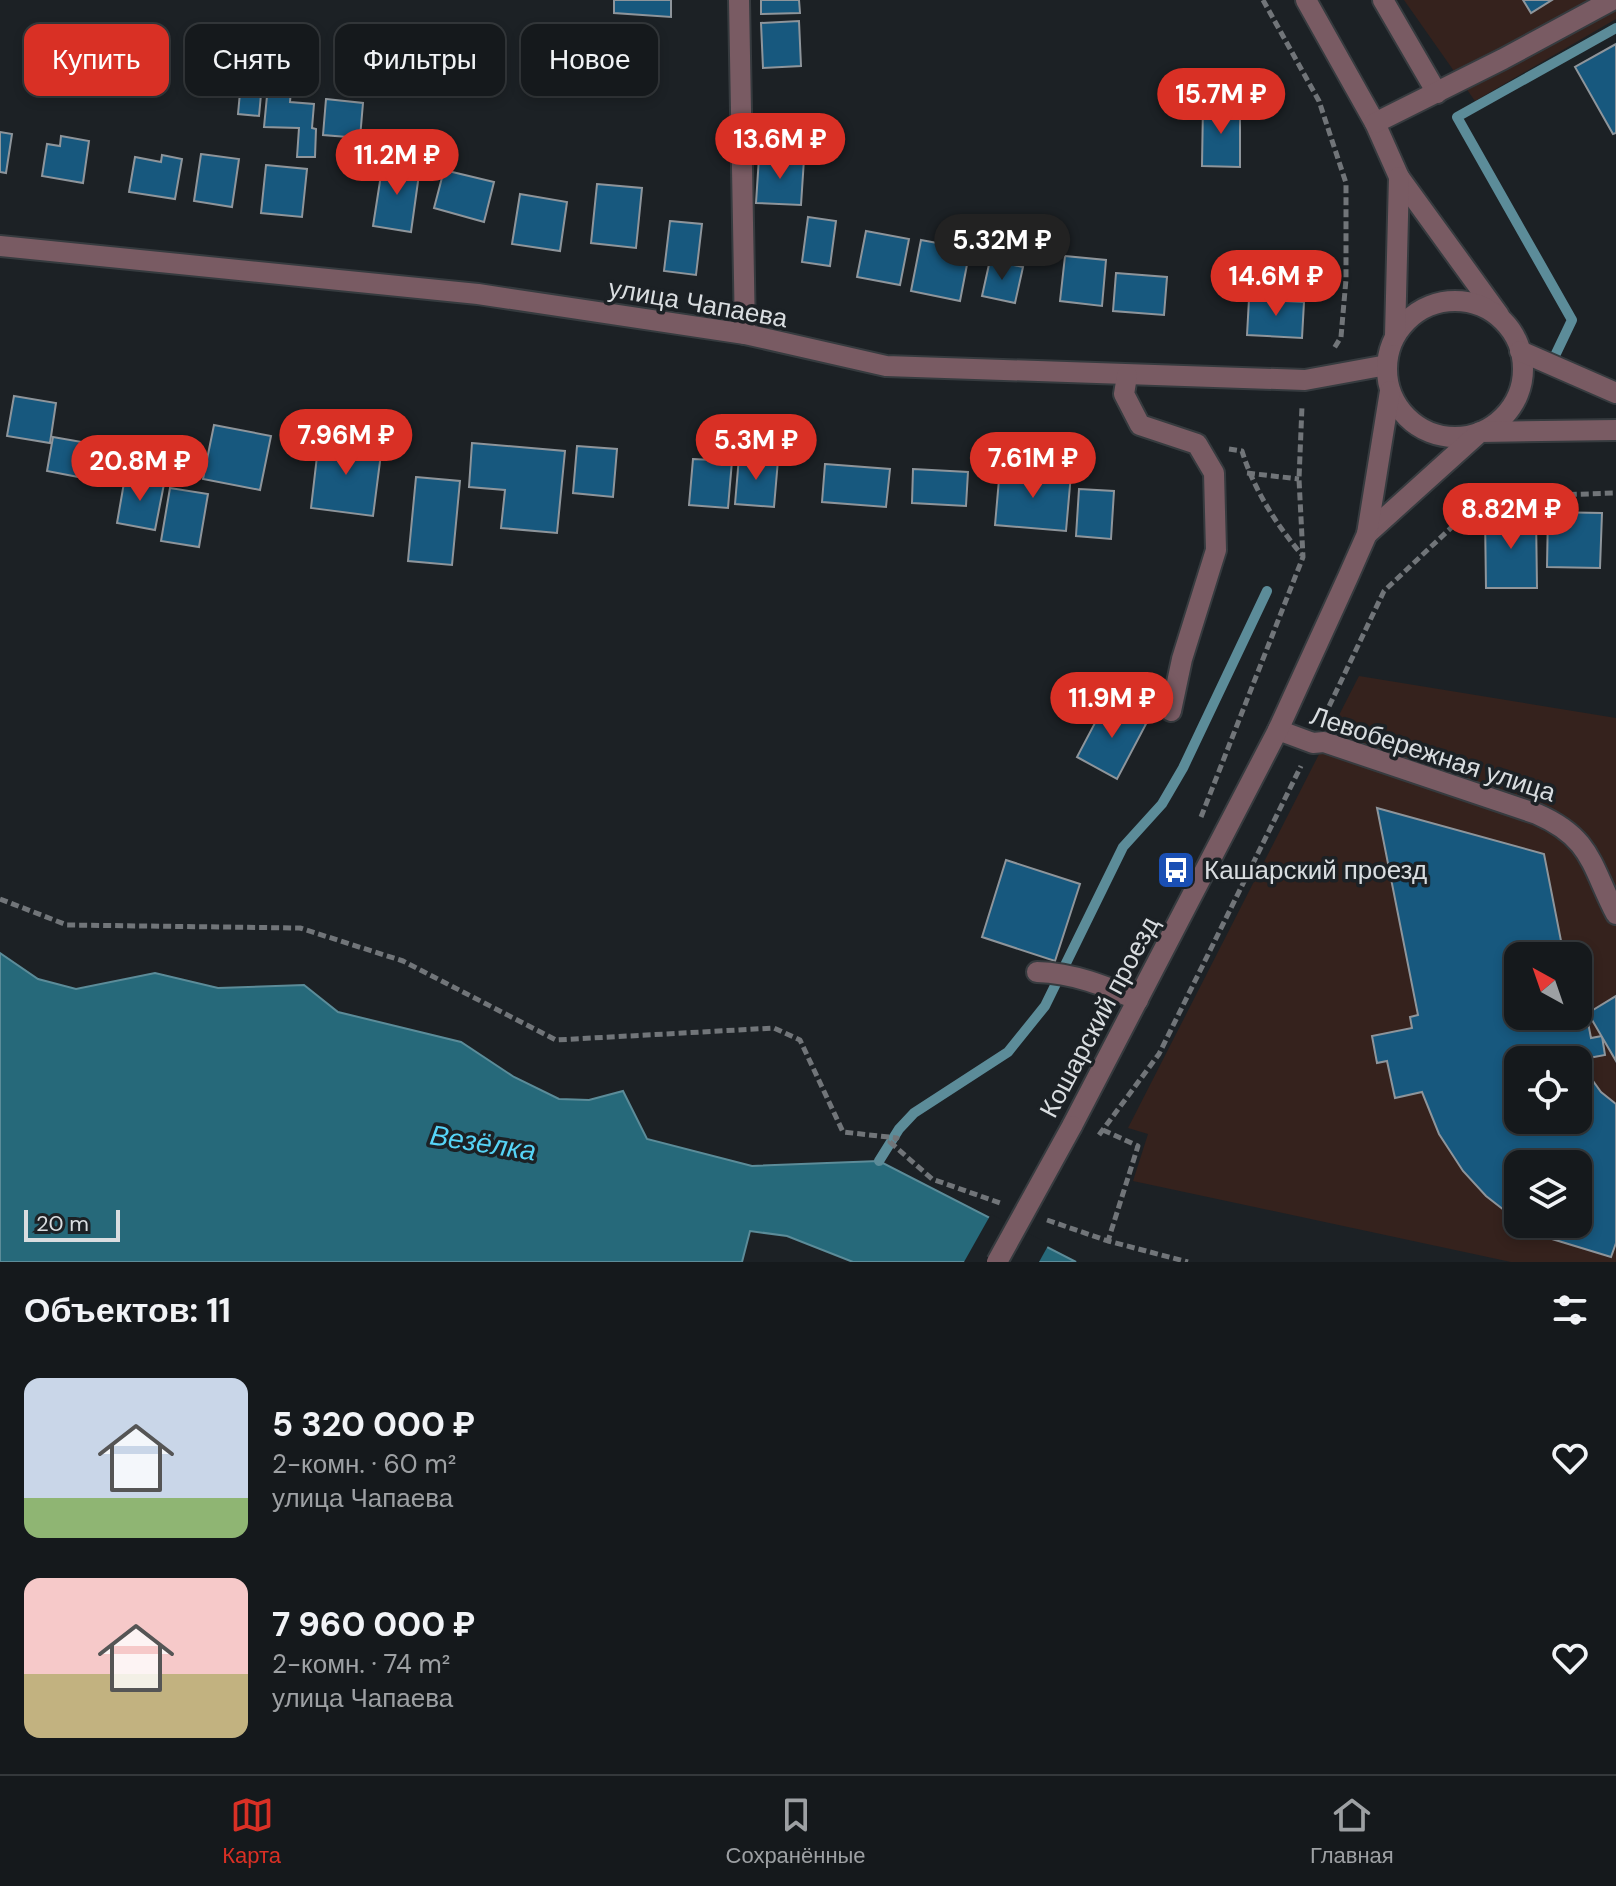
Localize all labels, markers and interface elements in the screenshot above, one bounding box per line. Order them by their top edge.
chip: Купить [24,24,169,96]
chip: Снять [185,24,319,96]
chip: Фильтры [335,24,505,96]
chip: Новое [521,24,658,96]
pin: 15.7M ₽ [1147,68,1295,136]
text: 15.7M ₽ [1175,77,1267,111]
pin: 13.6M ₽ [706,113,854,181]
text: 13.6M ₽ [733,122,827,156]
pin: 11.2M ₽ [323,129,471,197]
text: 11.2M ₽ [354,138,440,172]
pin: 5.32M ₽ [928,214,1076,282]
text: 5.32M ₽ [952,223,1052,257]
pin: 14.6M ₽ [1202,250,1350,318]
text: 14.6M ₽ [1229,259,1323,293]
street label: улица Чапаева [606,271,791,336]
pin: 7.96M ₽ [272,409,420,477]
pin: 5.3M ₽ [691,414,821,482]
text: 7.96M ₽ [297,418,395,452]
text: 5.3M ₽ [714,423,798,457]
pin: 7.61M ₽ [959,432,1107,500]
pin: 20.8M ₽ [66,435,214,503]
text: 7.61M ₽ [988,441,1078,475]
text: 20.8M ₽ [89,444,191,478]
pin: 8.82M ₽ [1437,483,1585,551]
text: 8.82M ₽ [1461,492,1561,526]
pin: 11.9M ₽ [1038,672,1186,740]
text: 11.9M ₽ [1068,681,1156,715]
street label: Левобережная улица [1306,698,1560,810]
bus stop icon: Кашарский проезд [1155,849,1197,891]
place label: Кашарский проезд [1204,853,1427,887]
street label: Кошарский проезд [1032,911,1166,1123]
north arrow [1504,942,1592,1030]
map controls [1504,942,1592,1238]
button: locate [1504,1046,1592,1134]
water label: Везёлка [427,1116,539,1170]
button: layers [1504,1150,1592,1238]
scale bar [24,1206,120,1242]
text: 20 m [36,1209,89,1238]
text: Объектов: 11 [24,1288,231,1333]
icon: filters [1548,1288,1592,1332]
text: 5 320 000 ₽ [272,1402,475,1447]
icon: home [88,1410,184,1506]
icon: heart [1548,1436,1592,1480]
text: 2-комн. · 60 m² [272,1447,456,1481]
text: улица Чапаева [272,1481,453,1515]
text: 7 960 000 ₽ [272,1602,475,1647]
icon: home [88,1610,184,1706]
icon: heart [1548,1636,1592,1680]
text: 2-комн. · 74 m² [272,1647,450,1681]
text: улица Чапаева [272,1681,453,1715]
tab: Карта [222,1793,281,1870]
tab: Сохранённые [726,1793,866,1870]
tab: Главная [1310,1793,1394,1870]

